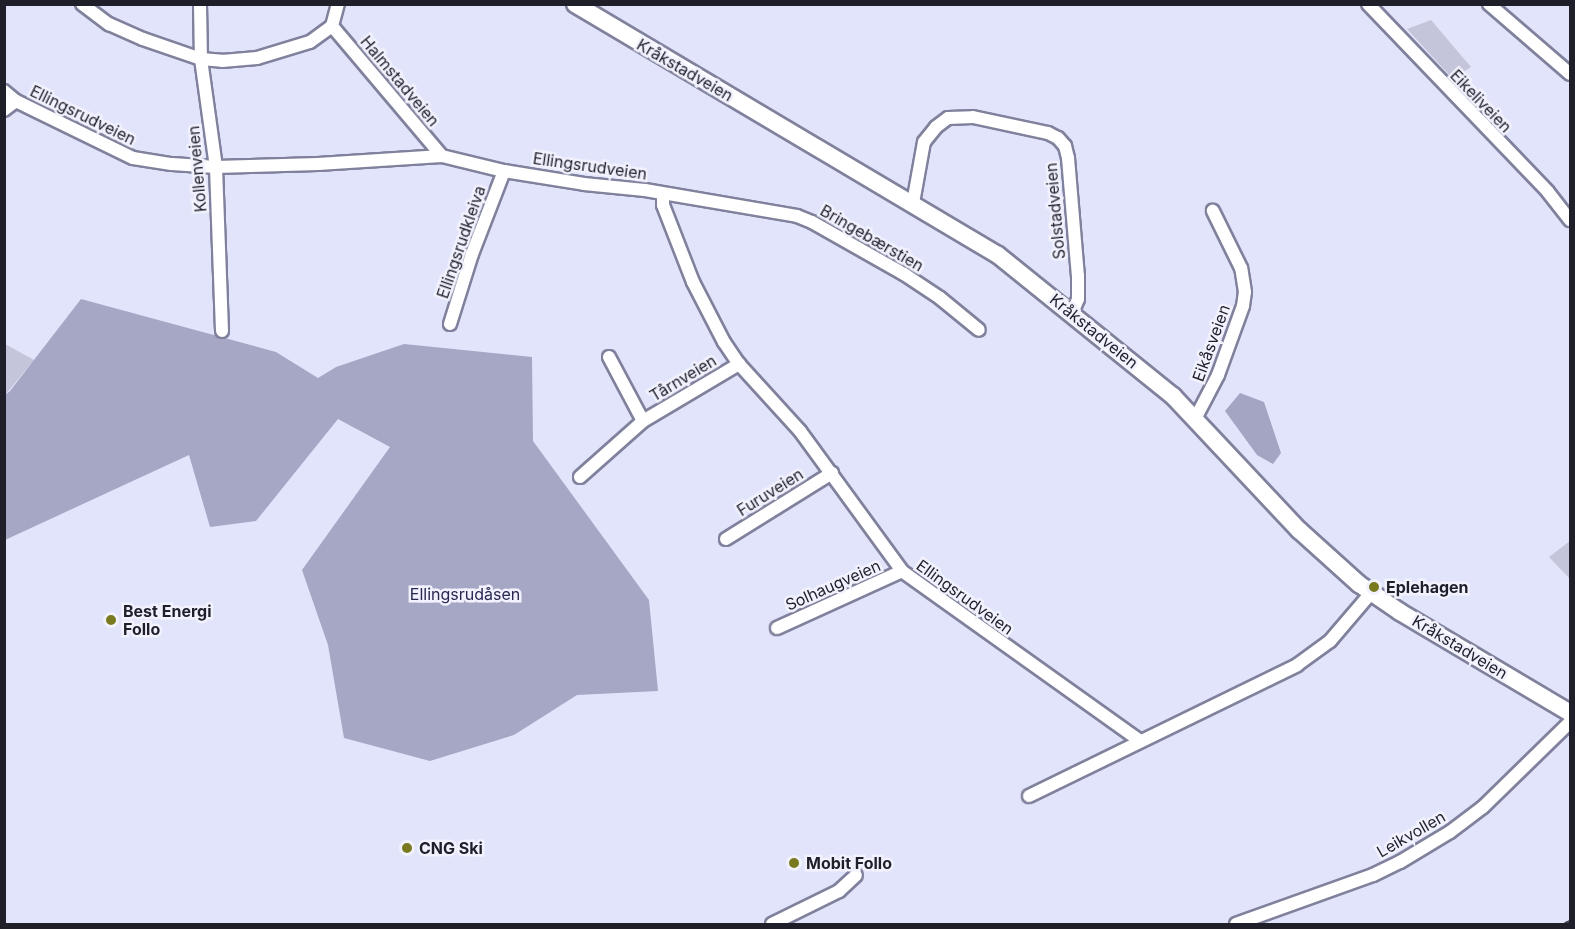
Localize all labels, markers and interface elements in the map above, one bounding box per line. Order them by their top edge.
street label: Halmstadveien [357,32,443,130]
street label: Kråkstadveien [634,35,736,105]
street label: Eikeliveien [1446,66,1516,136]
street label: Ellingsrudveien [27,81,139,149]
street label: Kollenveien [184,125,210,213]
street label: Ellingsrudveien [532,148,648,184]
street label: Solstadveien [1041,162,1069,260]
street label: Ellingsrudkleiva [433,183,489,301]
street label: Bringebærstien [817,201,927,275]
street label: Kråkstadveien [1046,290,1142,372]
street label: Eikåsveien [1188,302,1234,384]
street label: Tårnveien [646,351,720,405]
street label: Furuveien [733,464,807,520]
street label: Solhaugveien [782,555,884,615]
street label: Ellingsrudveien [913,555,1017,639]
place label: Eplehagen [1386,577,1469,597]
marker: Eplehagen [1367,580,1381,594]
park label: Ellingsrudåsen [410,584,520,604]
place label: Best Energi Follo [123,601,212,639]
street label: Kråkstadveien [1409,611,1511,683]
marker: Best Energi Follo [104,613,118,627]
street label: Leikvollen [1373,807,1449,861]
place label: CNG Ski [419,838,483,858]
marker: CNG Ski [400,841,414,855]
place label: Mobit Follo [806,853,892,873]
marker: Mobit Follo [787,856,801,870]

